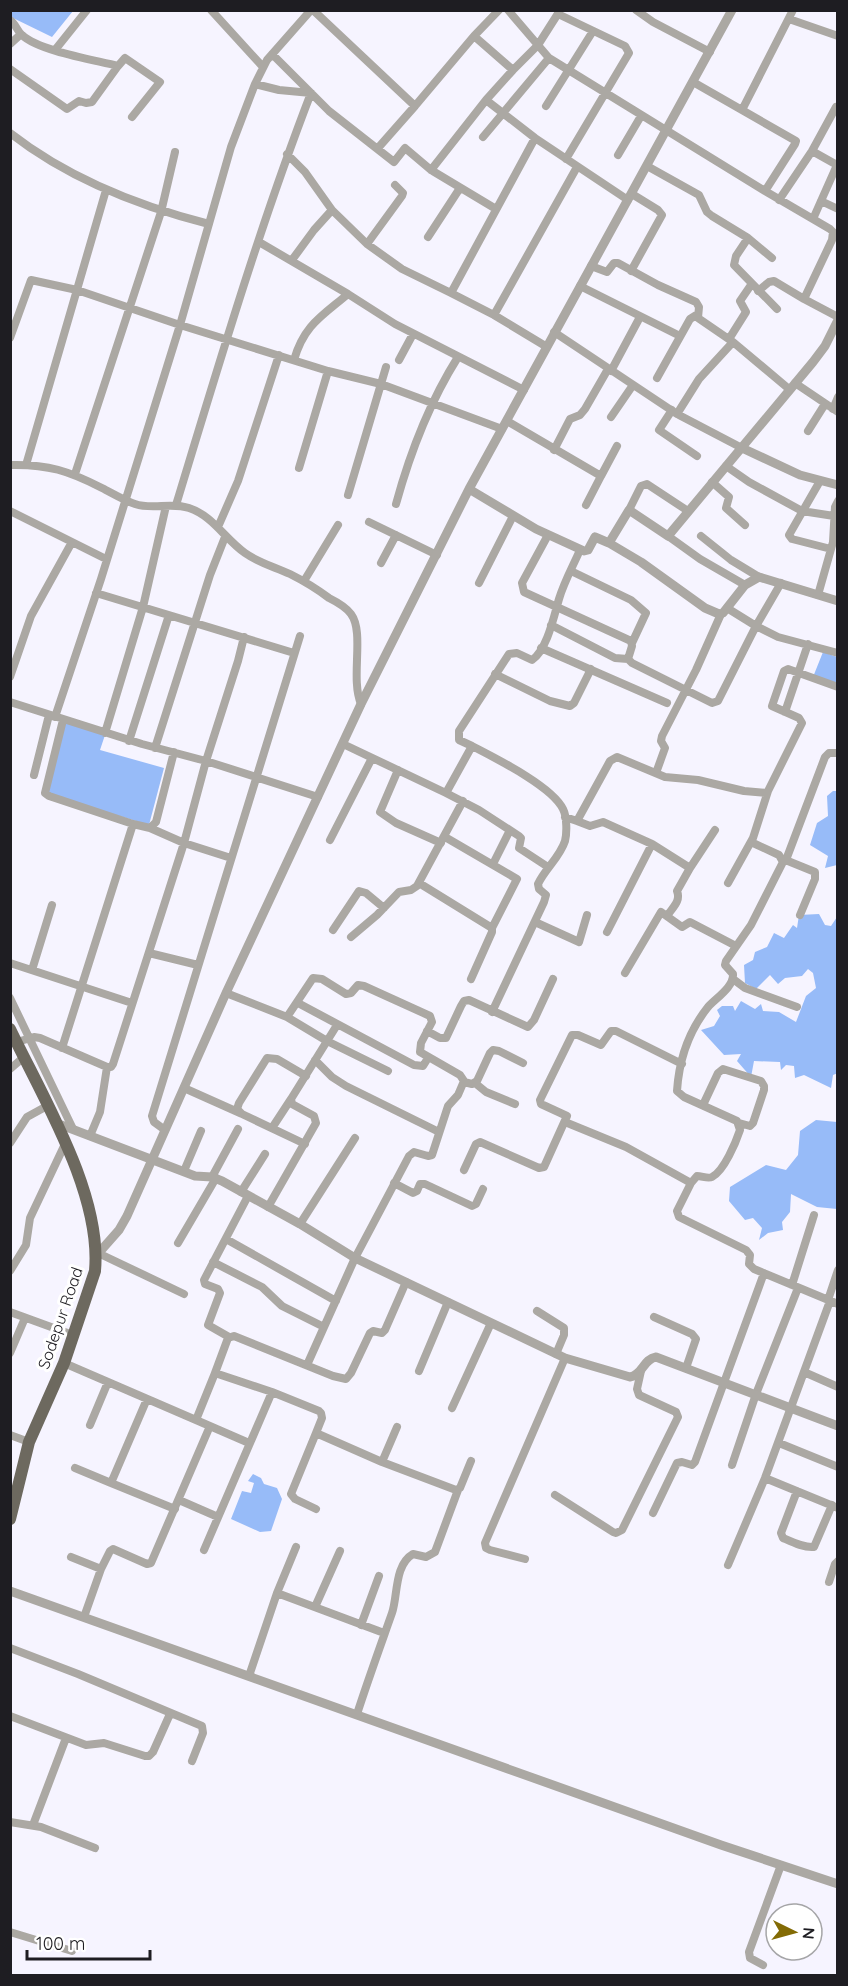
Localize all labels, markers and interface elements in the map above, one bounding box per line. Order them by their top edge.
street label: Sodepur Road [33,1264,87,1372]
north arrow [764,1902,824,1962]
scale bar [27,1923,150,1961]
text: N [798,1927,819,1940]
text: 100 m [36,1932,85,1955]

